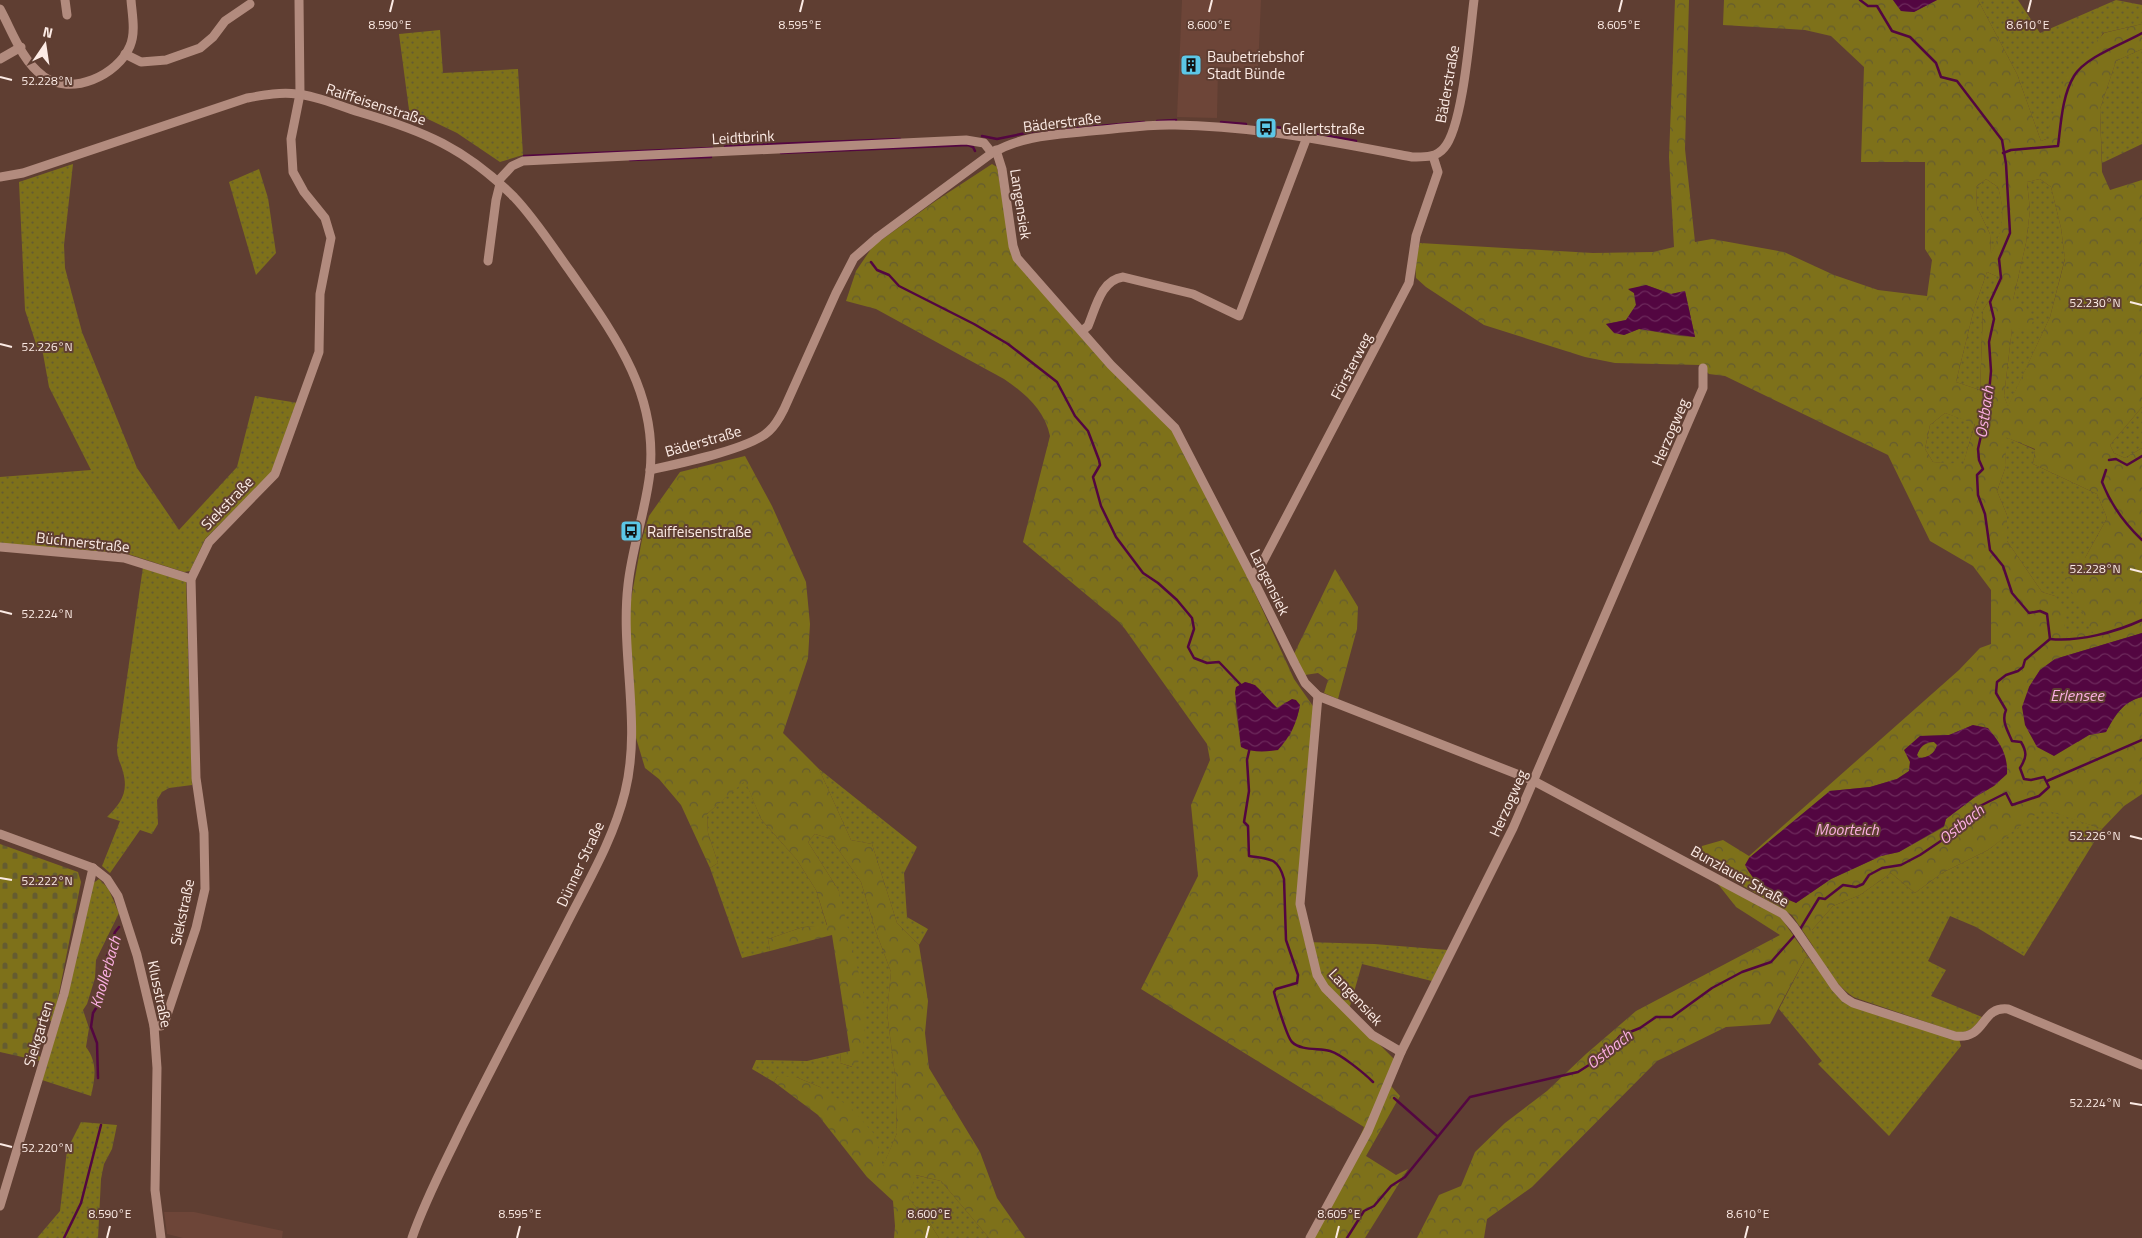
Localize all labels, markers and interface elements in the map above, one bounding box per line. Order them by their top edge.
text: 8.590°E [369,15,412,34]
text: 8.595°E [779,15,822,34]
text: 8.600°E [1188,15,1231,34]
text: 8.605°E [1598,15,1641,34]
text: 8.610°E [2007,15,2050,34]
north arrow [20,20,70,70]
text: N [41,21,55,43]
street label: Bäderstraße [1429,43,1465,125]
place label: Baubetriebshof Stadt Bünde [1207,45,1304,85]
building icon: Baubetriebshof Stadt Bünde [1179,53,1203,77]
text: 52.228°N [21,71,73,90]
street label: Raiffeisenstraße [323,77,429,131]
street label: Bäderstraße [1022,106,1102,138]
bus stop icon: Gellertstraße [1254,116,1278,140]
place label: Gellertstraße [1282,117,1365,140]
street label: Leidtbrink [711,124,775,150]
street label: Langensiek [1004,167,1038,241]
text: 52.230°N [2069,293,2121,312]
street label: Försterweg [1324,328,1378,403]
text: 52.226°N [21,337,73,356]
water label: Ostbach [1968,383,2000,440]
street label: Herzogweg [1645,394,1695,470]
street label: Bäderstraße [662,419,744,463]
street label: Siekstraße [195,471,259,535]
bus stop icon: Raiffeisenstraße [619,519,643,543]
place label: Raiffeisenstraße [647,520,751,543]
street label: Büchnerstraße [35,526,131,558]
street label: Langensiek [1244,545,1296,619]
text: 52.228°N [2069,559,2121,578]
text: 52.224°N [21,604,73,623]
water label: Erlensee [2050,683,2105,707]
street label: Herzogweg [1483,765,1533,841]
water label: Ostbach [1933,798,1990,850]
street label: Dünner Straße [550,817,610,911]
water label: Moorteich [1815,817,1880,841]
text: 52.226°N [2069,826,2121,845]
street label: Bunzlauer Straße [1687,839,1793,913]
text: 52.222°N [21,871,73,890]
street label: Siekstraße [164,877,200,947]
water label: Knollerbach [83,932,127,1011]
street label: Klusstraße [142,958,178,1030]
street label: Langensiek [1323,963,1389,1031]
street label: Siekgarten [17,998,59,1070]
water label: Ostbach [1581,1023,1638,1075]
text: 52.224°N [2069,1093,2121,1112]
text: 52.220°N [21,1138,73,1157]
text: 8.590°E [89,1204,132,1223]
text: 8.595°E [499,1204,542,1223]
text: 8.600°E [908,1204,951,1223]
text: 8.605°E [1318,1204,1361,1223]
text: 8.610°E [1727,1204,1770,1223]

